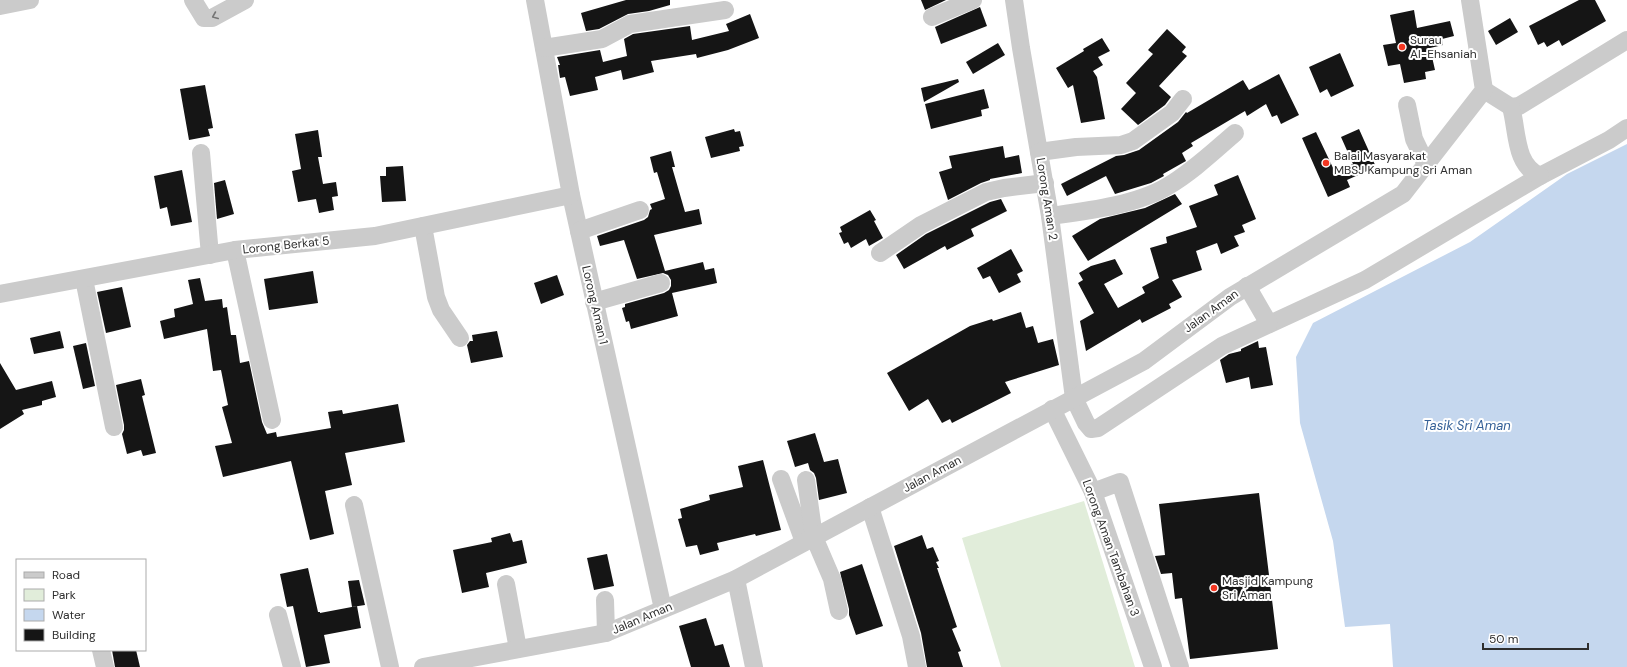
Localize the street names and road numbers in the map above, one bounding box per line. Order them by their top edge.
street label: Lorong Aman 2 [1033,157,1061,242]
street label: Lorong Berkat 5 [242,232,330,258]
street label: Lorong Aman 1 [578,264,612,346]
street label: Jalan Aman [1180,286,1242,336]
street label: Jalan Aman [900,452,964,496]
street label: Lorong Aman Tambahan 3 [1079,477,1143,619]
street label: Jalan Aman [609,598,675,638]

